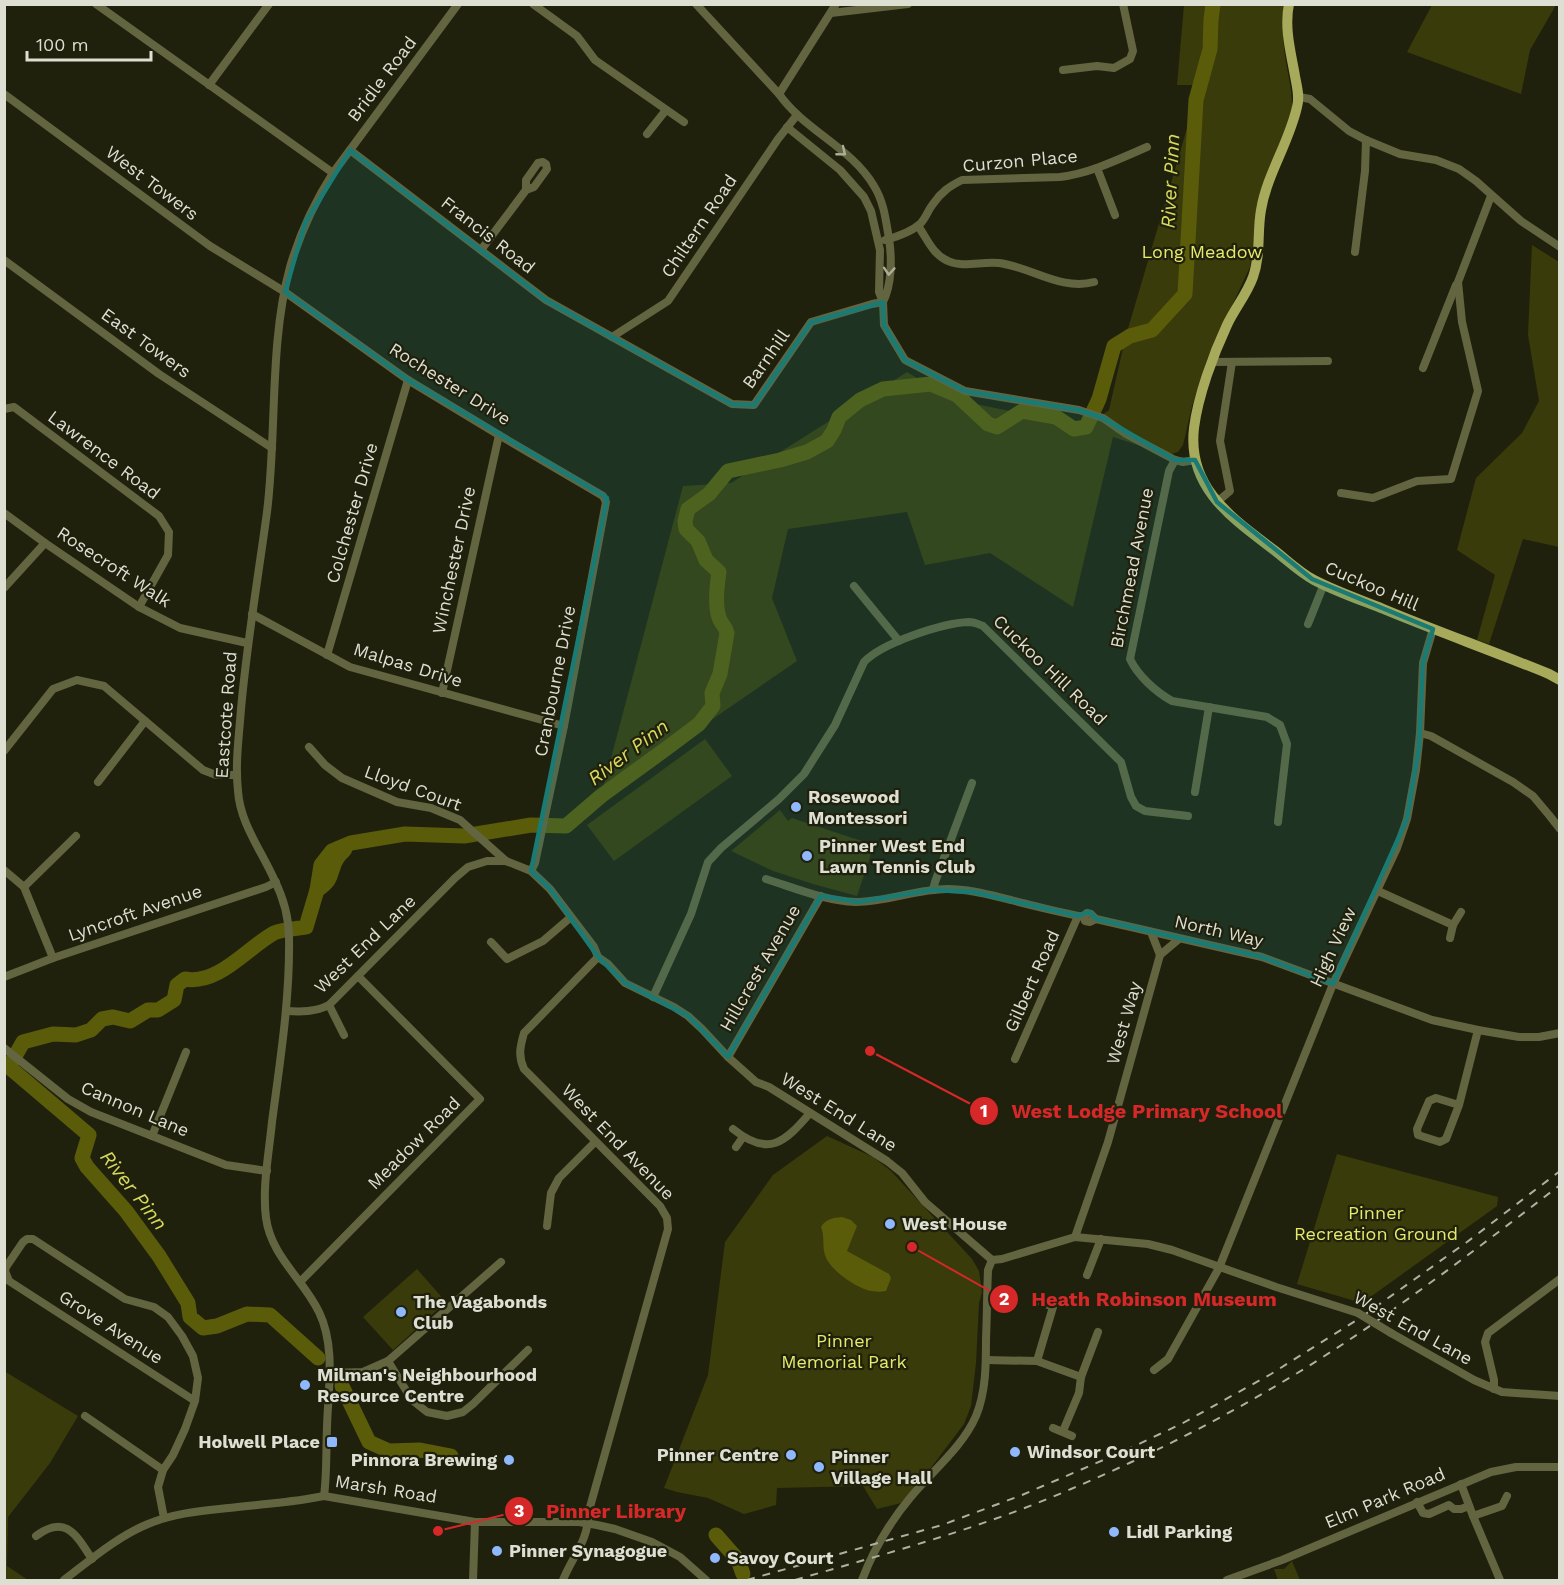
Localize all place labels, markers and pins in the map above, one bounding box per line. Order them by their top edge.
place label: Rosewood Montessori [808,786,907,828]
marker: Rosewood Montessori [789,800,803,814]
place label: Pinner West End Lawn Tennis Club [819,835,976,877]
marker: Pinner West End Lawn Tennis Club [800,849,814,863]
callout: West Lodge Primary School [969,1092,1294,1130]
place label: West House [902,1213,1007,1234]
marker: West House [883,1217,897,1231]
callout: Heath Robinson Museum [989,1280,1289,1318]
place label: The Vagabonds Club [413,1291,548,1333]
marker: The Vagabonds Club [394,1305,408,1319]
place label: Milman's Neighbourhood Resource Centre [317,1364,537,1406]
marker: Milman's Neighbourhood Resource Centre [298,1378,312,1392]
place label: Holwell Place [198,1431,320,1452]
marker: Holwell Place [325,1435,339,1449]
place label: Windsor Court [1027,1441,1155,1462]
place label: Pinner Centre [657,1444,779,1465]
marker: Windsor Court [1008,1445,1022,1459]
place label: Pinner Village Hall [831,1446,932,1488]
marker: Pinner Centre [784,1448,798,1462]
place label: Pinnora Brewing [351,1449,498,1470]
marker: Pinnora Brewing [502,1453,516,1467]
marker: Pinner Village Hall [812,1460,826,1474]
callout: Pinner Library [504,1492,698,1530]
place label: Lidl Parking [1126,1521,1233,1542]
marker: Lidl Parking [1107,1525,1121,1539]
place label: Pinner Synagogue [509,1540,667,1561]
marker: Pinner Synagogue [490,1544,504,1558]
place label: Savoy Court [727,1547,833,1568]
marker: Savoy Court [708,1551,722,1565]

